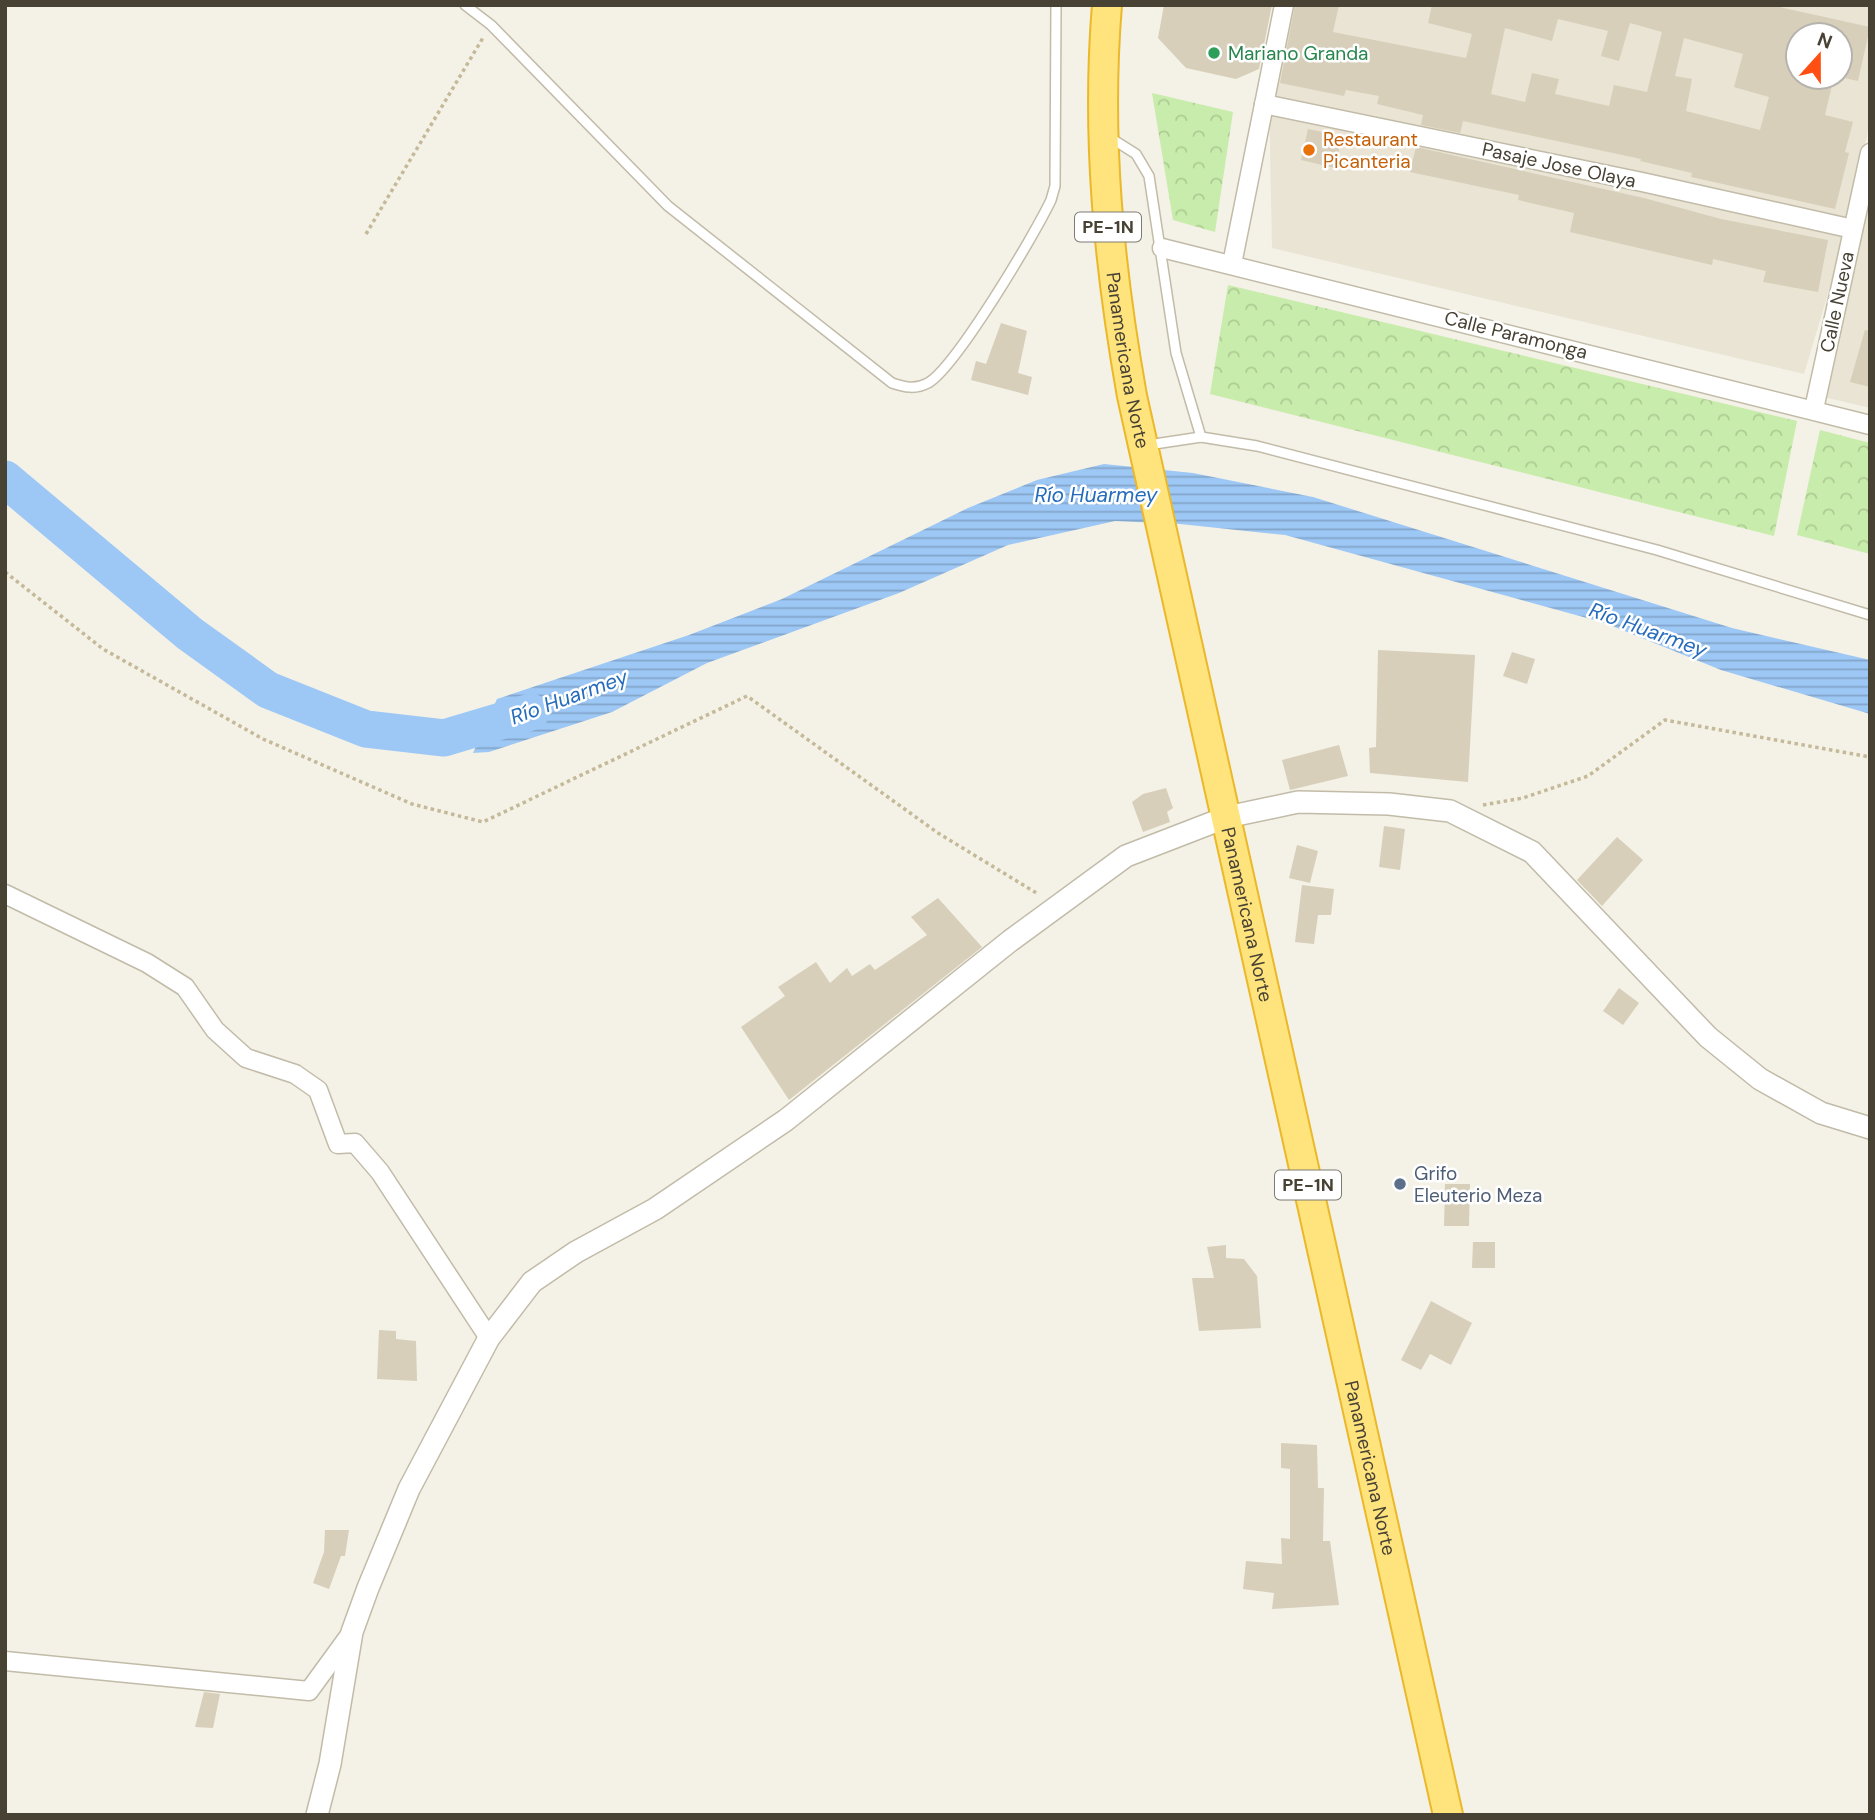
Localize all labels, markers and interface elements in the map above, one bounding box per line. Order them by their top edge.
north arrow [1784,21,1854,91]
text: N [1814,26,1836,55]
place label: Mariano Granda [1228,41,1368,66]
marker: Mariano Granda [1206,45,1222,61]
place label: Restaurant Picanteria [1323,127,1418,174]
street label: Pasaje Jose Olaya [1480,136,1638,194]
marker: Restaurant Picanteria [1301,142,1317,158]
road number: PE-1N [1075,212,1141,242]
street label: Calle Nueva [1814,249,1860,355]
street label: Panamericana Norte [1101,271,1156,451]
street label: Calle Paramonga [1442,305,1590,365]
water label: Río Huarmey [1034,481,1159,509]
water label: Río Huarmey [1585,596,1712,665]
water label: Río Huarmey [506,662,633,731]
street label: Panamericana Norte [1216,825,1279,1004]
place label: Grifo Eleuterio Meza [1414,1161,1542,1208]
road number: PE-1N [1275,1170,1341,1200]
marker: Grifo Eleuterio Meza [1392,1176,1408,1192]
street label: Panamericana Norte [1339,1378,1402,1558]

